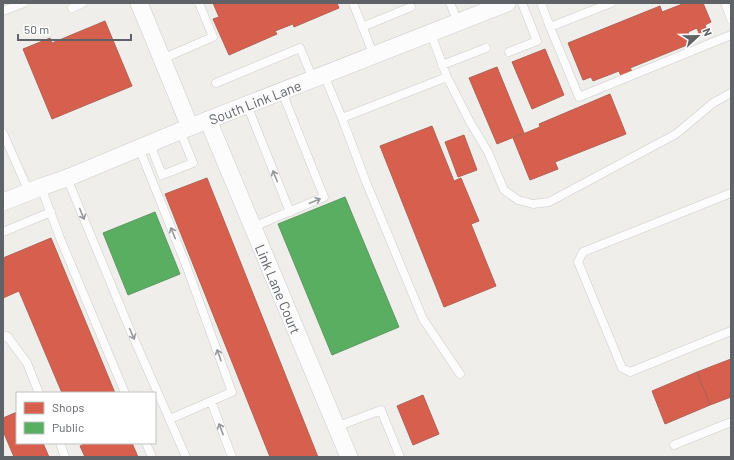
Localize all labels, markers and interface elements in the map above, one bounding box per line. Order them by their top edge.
scale bar [18,16,131,42]
north arrow [678,16,718,56]
text: 50 m [24,22,49,36]
text: N [700,26,715,38]
street label: South Link Lane [206,76,303,127]
one-way arrow [271,170,278,182]
one-way arrow [308,197,320,205]
one-way arrow [79,208,86,220]
one-way arrow [169,227,177,239]
street label: Link Lane Court [252,241,305,336]
one-way arrow [129,328,136,340]
one-way arrow [215,348,222,361]
legend [16,392,156,444]
text: Shops [52,400,85,414]
text: Public [52,420,84,434]
one-way arrow [217,424,225,436]

